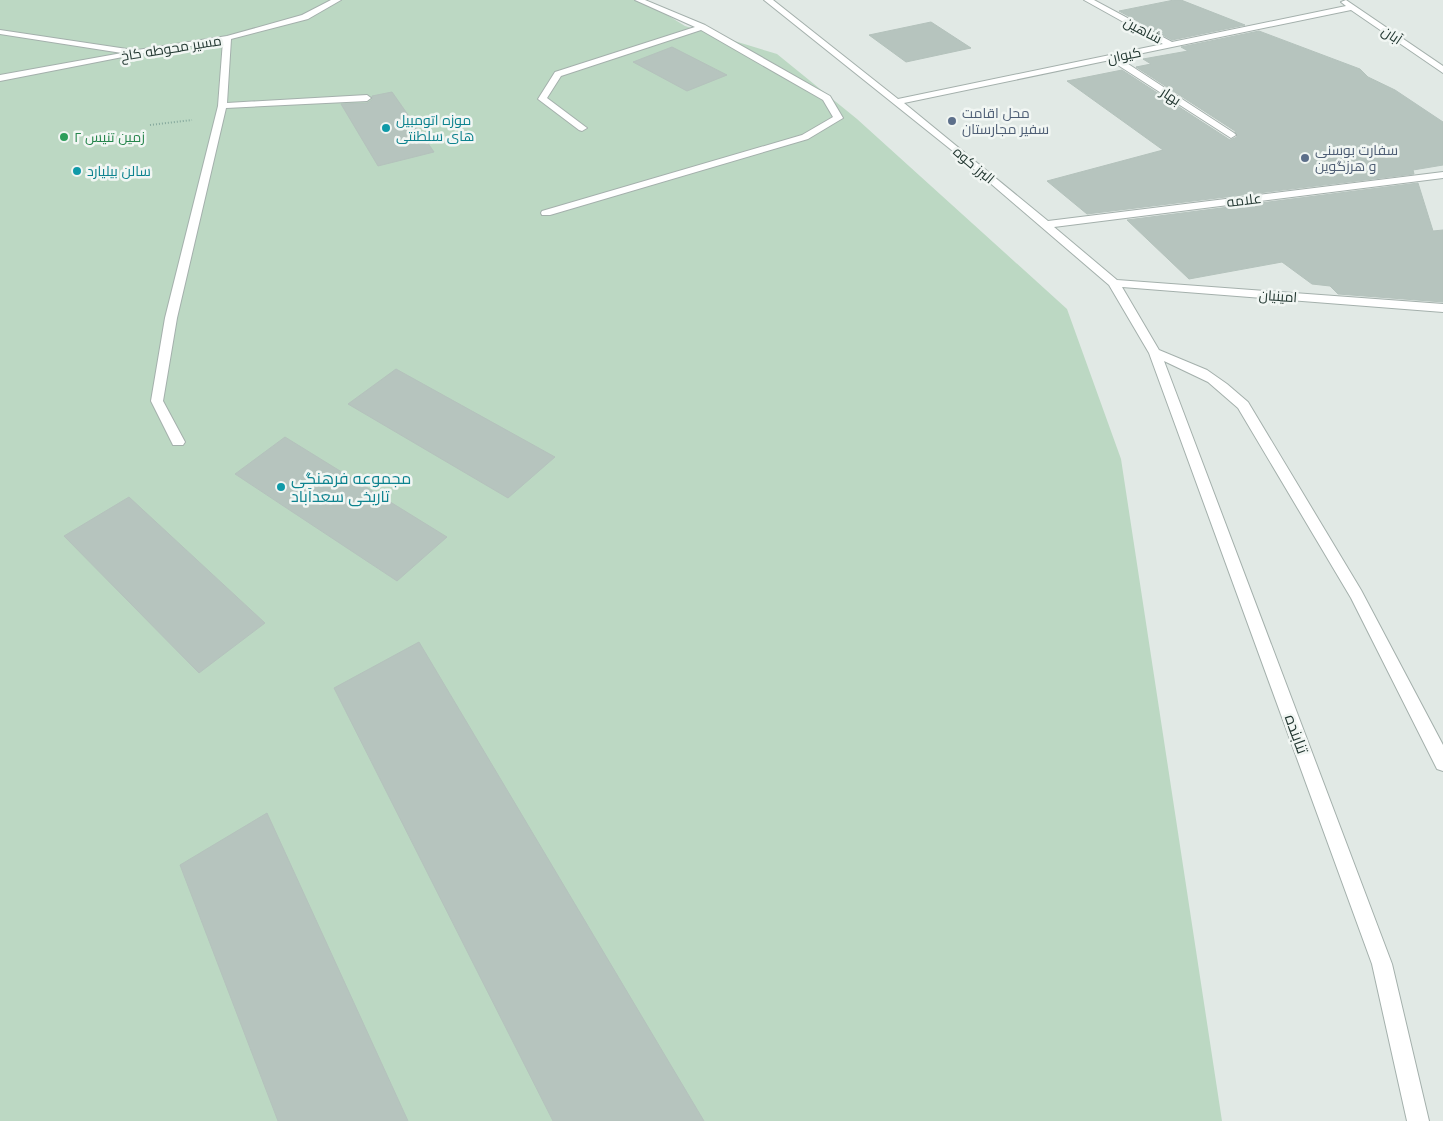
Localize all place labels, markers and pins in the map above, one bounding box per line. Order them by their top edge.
place label: محل اقامت سفیر مجارستان [962,104,1049,138]
place label: موزه اتومبیل های سلطنتی [396,111,475,145]
marker: محل اقامت سفیر مجارستان [946,115,958,127]
marker: موزه اتومبیل های سلطنتی [380,122,392,134]
place label: زمین تنیس ۲ [74,128,145,146]
marker: زمین تنیس ۲ [58,131,70,143]
place label: سفارت بوسنی و هرزگوین [1315,141,1398,175]
marker: سفارت بوسنی و هرزگوین [1299,152,1311,164]
place label: سالن بیلیارد [87,162,151,180]
marker: سالن بیلیارد [71,165,83,177]
place label: مجموعه فرهنگی تاریخی سعدآباد [291,468,411,507]
marker: مجموعه فرهنگی تاریخی سعدآباد [275,481,287,493]

